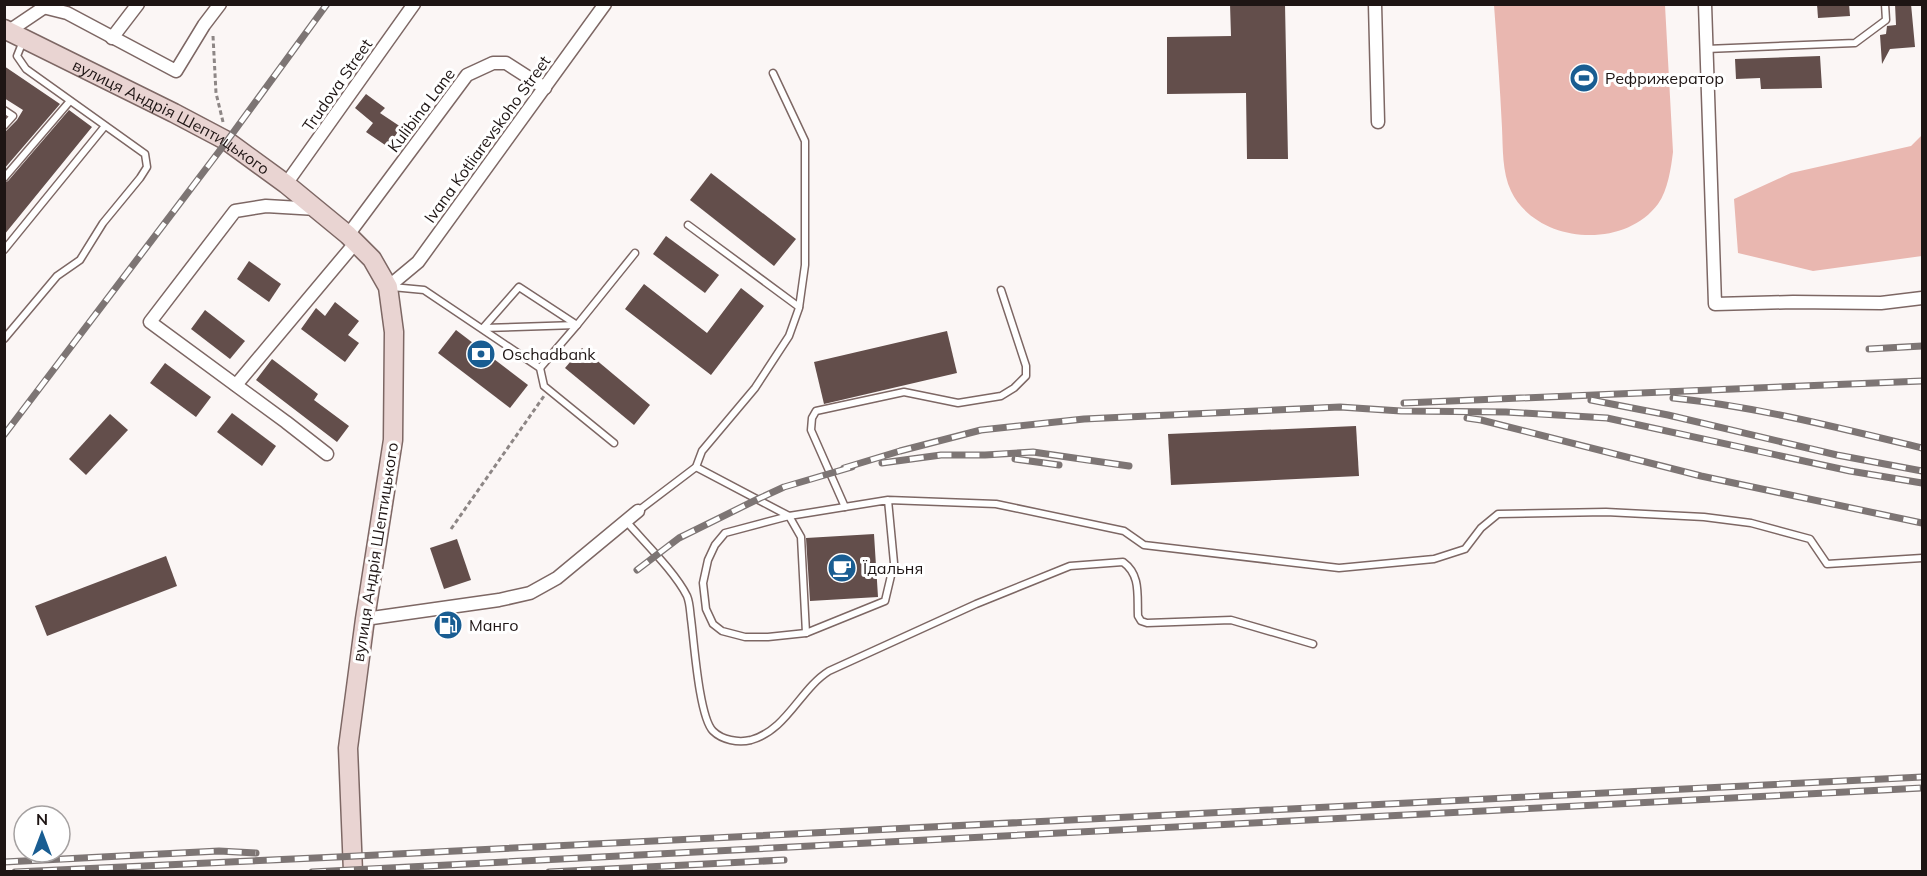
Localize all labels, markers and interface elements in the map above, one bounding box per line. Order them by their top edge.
street label: Trudova Street [298,35,377,135]
street label: Ivana Kotliarevskoho Street [420,51,555,226]
street label: вулиця Андрія Шептицького [69,55,274,179]
sports icon: Рефрижератор [1568,62,1600,94]
street label: Kulibina Lane [383,64,459,156]
place label: Рефрижератор [1605,68,1724,88]
bank icon: Oschadbank [465,338,497,370]
place label: Oschadbank [502,344,596,364]
street label: вулиця Андрія Шептицького [348,441,402,663]
cafe icon: Їдальня [826,552,858,584]
place label: Їдальня [862,558,923,578]
fuel station icon: Манго [432,609,464,641]
place label: Манго [469,615,518,635]
north arrow [12,804,72,864]
text: N [36,809,48,829]

